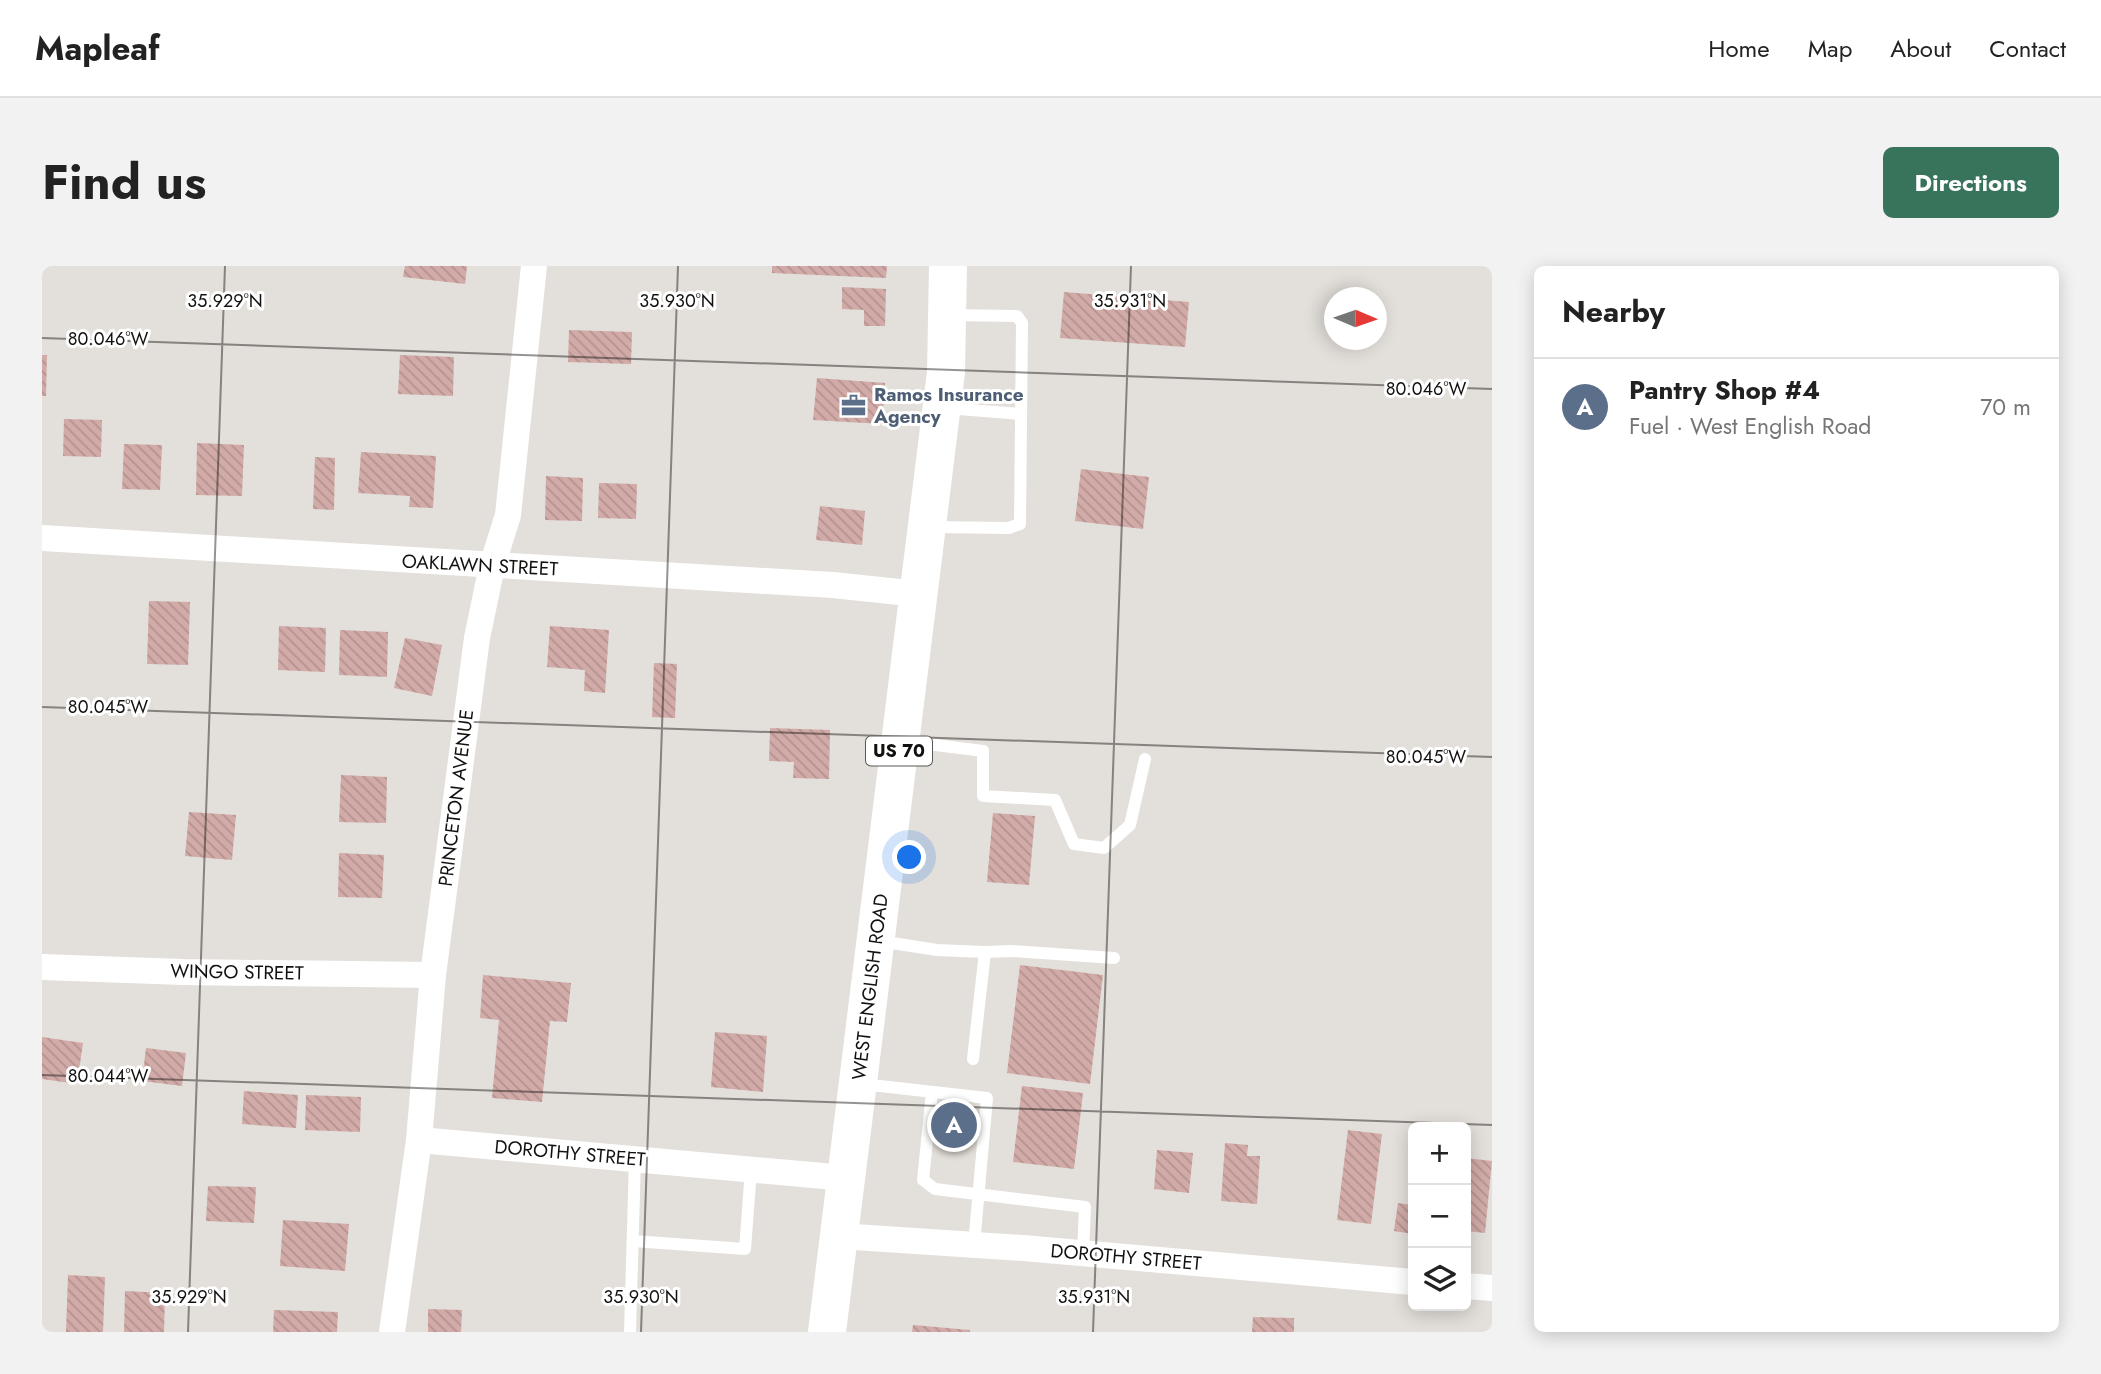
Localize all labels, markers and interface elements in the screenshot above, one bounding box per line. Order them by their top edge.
text: Mapleaf [35,25,160,72]
text: Home [1708,31,1770,66]
text: Map [1808,31,1852,66]
text: About [1890,31,1951,66]
text: Contact [1989,31,2066,66]
text: Find us [42,147,206,217]
button: Directions [1883,147,2059,218]
north arrow [1324,287,1387,350]
text: 35.929°N [187,288,263,314]
text: 35.930°N [639,288,715,314]
text: 35.931°N [1094,288,1166,314]
text: Nearby [1562,290,1665,333]
text: 80.046°W [68,326,148,352]
text: Pantry Shop #4 [1629,371,1820,409]
text: 80.046°W [1386,376,1466,402]
place label: Ramos Insurance Agency [873,381,1024,430]
text: A [1577,390,1593,424]
text: 70 m [1980,390,2031,424]
office icon: Ramos Insurance Agency [840,391,868,419]
text: Fuel · West English Road [1629,409,1871,443]
street label: OAKLAWN STREET [401,547,559,583]
text: 80.045°W [68,694,148,720]
street label: PRINCETON AVENUE [432,708,480,888]
road number: US 70 [866,737,932,766]
text: 80.045°W [1386,744,1466,770]
your location [892,840,926,874]
street label: WEST ENGLISH ROAD [845,892,895,1082]
street label: WINGO STREET [170,957,304,987]
text: 80.044°W [68,1063,148,1089]
pin: A [931,1099,977,1151]
map controls [1408,1122,1471,1311]
button: + [1408,1122,1471,1185]
street label: DOROTHY STREET [493,1133,647,1173]
button: − [1408,1185,1471,1248]
street label: DOROTHY STREET [1049,1237,1203,1277]
button: layers [1408,1248,1471,1311]
text: 35.929°N [151,1284,227,1310]
text: 35.930°N [603,1284,679,1310]
text: 35.931°N [1058,1284,1130,1310]

